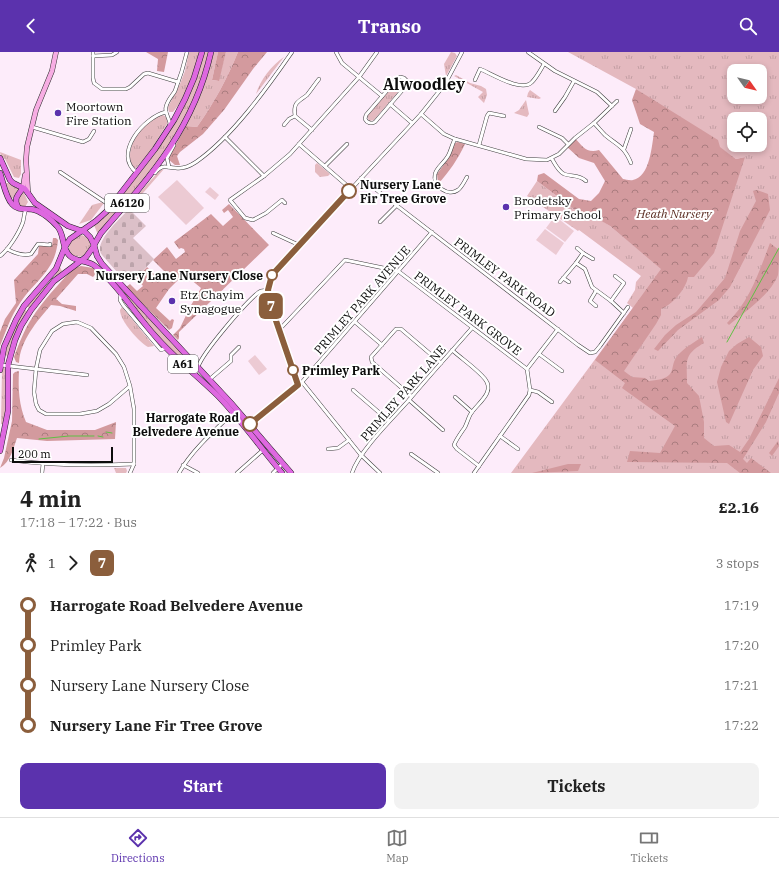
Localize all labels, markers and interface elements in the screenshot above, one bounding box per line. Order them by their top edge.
icon: back [20,15,42,37]
text: Transo [358,15,421,38]
icon: search [737,15,759,37]
north arrow [727,64,767,104]
map controls [727,64,767,152]
district label: Alwoodley [383,74,466,94]
place label: Moortown Fire Station [66,99,132,128]
marker: Moortown Fire Station [53,108,63,118]
button: locate [727,112,767,152]
place label: Nursery Lane Fir Tree Grove [360,177,446,206]
marker: Nursery Lane Fir Tree Grove [341,183,357,199]
place label: Brodetsky Primary School [514,193,602,222]
road number: A6120 [105,194,149,212]
marker: Brodetsky Primary School [501,202,511,212]
park label: Heath Nursery [635,206,713,221]
street label: PRIMLEY PARK ROAD [452,234,558,320]
street label: PRIMLEY PARK AVENUE [311,243,413,357]
place label: Nursery Lane Nursery Close [95,268,263,283]
street label: PRIMLEY PARK GROVE [411,268,525,358]
marker: Nursery Lane Nursery Close [266,269,278,281]
place label: Etz Chayim Synagogue [180,287,245,316]
line badge: 7 [258,293,284,319]
marker: Etz Chayim Synagogue [167,296,177,306]
text: 7 [267,297,275,315]
street label: PRIMLEY PARK LANE [357,342,449,444]
road number: A61 [168,355,198,373]
place label: Primley Park [302,363,381,378]
marker: Primley Park [287,364,299,376]
place label: Harrogate Road Belvedere Avenue [133,410,239,439]
marker: Harrogate Road Belvedere Avenue [242,416,258,432]
scale bar [12,445,113,464]
text: 200 m [18,447,51,461]
text: 4 min [20,484,82,513]
text: £2.16 [719,498,759,517]
text: 17:18 – 17:22 · Bus [20,514,137,531]
icon: walk [20,552,42,574]
icon: forward [62,552,84,574]
text: 7 [98,554,106,572]
text: 1 [48,555,56,572]
text: 3 stops [716,555,759,572]
text: Harrogate Road Belvedere Avenue [50,596,303,615]
text: 17:19 [724,597,759,614]
text: Primley Park [50,636,142,655]
text: 17:20 [724,637,759,654]
text: Nursery Lane Nursery Close [50,676,249,695]
text: 17:21 [724,677,759,694]
text: Nursery Lane Fir Tree Grove [50,716,263,735]
text: 17:22 [724,717,759,734]
button: Start [20,763,386,809]
button: Tickets [394,763,759,809]
tab: Directions [111,827,165,865]
tab: Map [386,827,409,865]
tab: Tickets [630,827,668,865]

